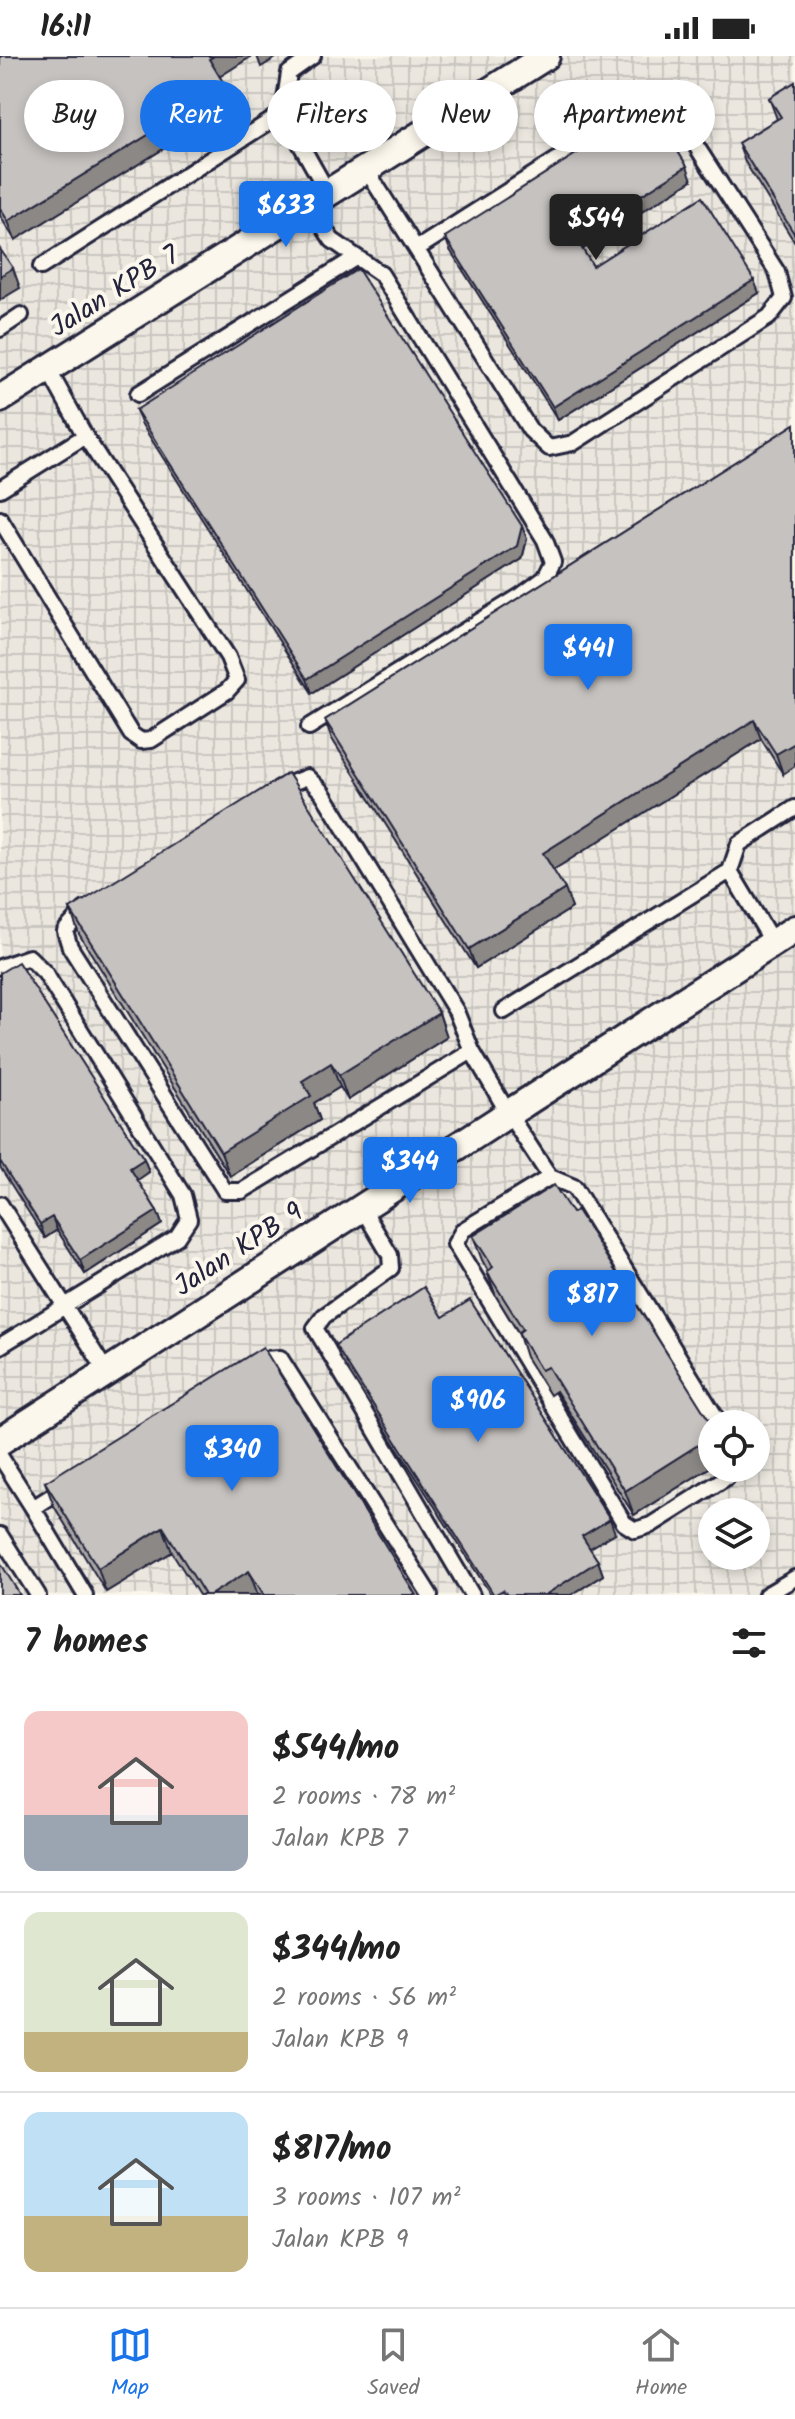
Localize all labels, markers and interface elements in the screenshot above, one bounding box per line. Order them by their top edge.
text: 16:11 [40,4,91,52]
chip: Buy [24,80,124,152]
chip: Rent [140,80,251,152]
chip: Filters [267,80,396,152]
chip: New [412,80,518,152]
chip: Apartment [534,80,715,152]
pin: $633 [239,181,333,249]
text: $633 [257,186,315,228]
pin: $544 [549,194,643,262]
text: $544 [568,199,624,241]
street label: Jalan KPB 7 [41,234,190,350]
pin: $441 [541,624,635,692]
text: $441 [562,629,614,671]
pin: $344 [363,1137,457,1205]
text: $344 [381,1142,439,1184]
street label: Jalan KPB 9 [166,1191,313,1309]
pin: $817 [545,1270,639,1338]
text: $817 [567,1275,617,1317]
pin: $906 [431,1376,525,1444]
text: $906 [450,1381,506,1423]
map controls [698,1410,770,1570]
button: locate [698,1410,770,1482]
pin: $340 [185,1425,279,1493]
text: $340 [203,1430,261,1472]
button: layers [698,1498,770,1570]
text: 7 homes [24,1616,148,1670]
icon: filters [727,1621,771,1665]
text: $544/mo [272,1722,399,1776]
icon: home [88,1743,184,1839]
text: 2 rooms · 78 m² [272,1776,455,1818]
text: Jalan KPB 7 [272,1818,408,1860]
text: $344/mo [272,1923,401,1977]
icon: home [88,1944,184,2040]
text: 2 rooms · 56 m² [272,1977,456,2019]
text: Jalan KPB 9 [272,2019,408,2061]
text: $817/mo [272,2123,391,2177]
icon: home [88,2144,184,2240]
text: 3 rooms · 107 m² [272,2177,461,2219]
text: Jalan KPB 9 [272,2219,408,2261]
tab: Map [108,2323,152,2406]
tab: Saved [367,2323,420,2406]
tab: Home [635,2323,687,2406]

